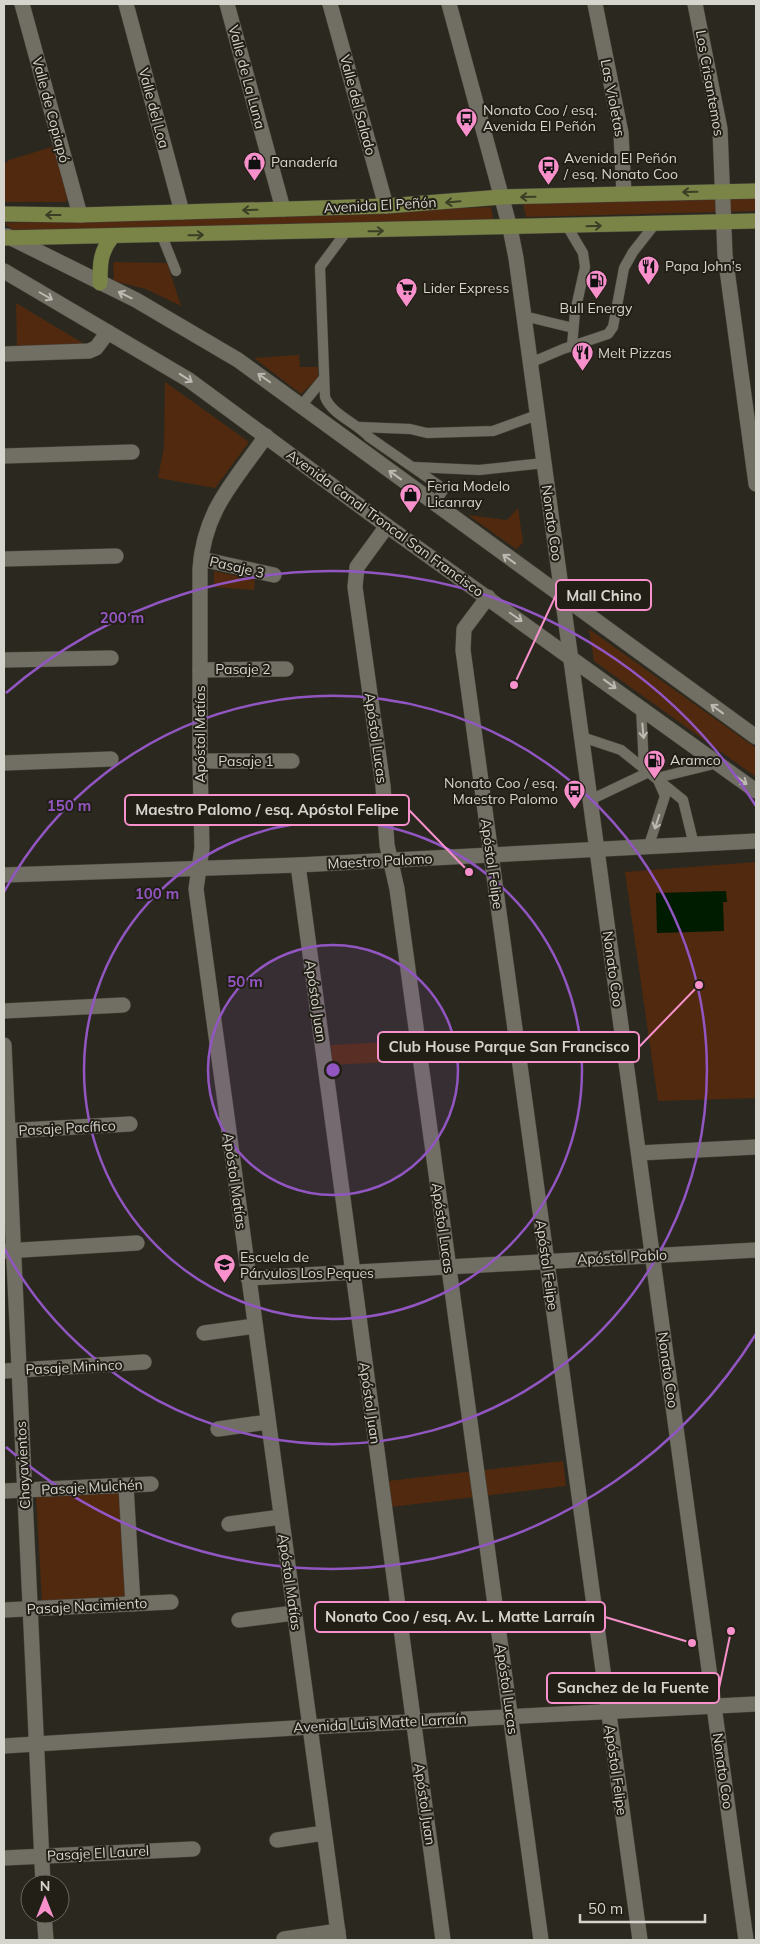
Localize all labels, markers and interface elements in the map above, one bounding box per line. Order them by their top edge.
street label: Valle de La Luna [224,23,270,131]
street label: Los Crisantemos [692,29,728,137]
street label: Valle del Salado [336,53,380,157]
street label: Valle de Copiapó [28,55,74,165]
street label: Las Violetas [597,58,629,138]
street label: Valle del Loa [135,66,173,150]
place label: Nonato Coo / esq. Avenida El Peñón [483,101,597,135]
bus stop icon: Nonato Coo / esq. Avenida El Peñón [455,106,479,137]
place label: Avenida El Peñón / esq. Nonato Coo [563,149,678,183]
shop icon: Panadería [243,150,267,181]
place label: Panadería [271,153,338,171]
bus stop icon: Avenida El Peñón / esq. Nonato Coo [536,154,560,185]
one-way arrow [682,187,698,197]
one-way arrow [520,192,536,201]
street label: Avenida El Peñón [323,193,437,217]
one-way arrow [445,197,461,206]
one-way arrow [242,205,258,215]
one-way arrow [45,210,62,220]
one-way arrow [586,221,602,230]
one-way arrow [368,226,384,236]
one-way arrow [188,230,204,240]
restaurant icon: Papa John's [637,254,661,285]
place label: Papa John's [665,257,742,275]
fuel station icon: Bull Energy [584,268,608,299]
supermarket icon: Lider Express [395,276,419,307]
place label: Lider Express [423,279,509,297]
one-way arrow [118,289,133,299]
one-way arrow [38,291,52,301]
place label: Bull Energy [560,299,633,317]
restaurant icon: Melt Pizzas [570,341,594,372]
place label: Melt Pizzas [598,344,672,362]
one-way arrow [179,373,193,383]
one-way arrow [257,373,271,383]
street label: Avenida Canal Troncal San Francisco [283,445,487,601]
one-way arrow [388,470,402,480]
place label: Feria Modelo Licanray [427,477,510,511]
shop icon: Feria Modelo Licanray [399,482,423,513]
street label: Nonato Coo [538,484,566,562]
street label: Pasaje 3 [208,552,266,582]
one-way arrow [502,554,516,564]
callout: Mall Chino [556,580,651,610]
text: Mall Chino [566,586,642,605]
text: 200 m [100,608,144,627]
one-way arrow [509,612,523,622]
street label: Pasaje 2 [215,660,271,678]
one-way arrow [603,679,617,689]
street label: Apóstol Matías [191,685,209,783]
street label: Apóstol Lucas [361,692,391,784]
one-way arrow [710,704,724,714]
one-way arrow [638,722,648,738]
fuel station icon: Aramco [642,748,666,779]
place label: Aramco [670,751,721,769]
street label: Pasaje 1 [218,752,274,770]
place label: Nonato Coo / esq. Maestro Palomo [444,774,558,808]
one-way arrow [734,775,748,785]
bus stop icon: Nonato Coo / esq. Maestro Palomo [562,779,586,810]
callout: Maestro Palomo / esq. Apóstol Felipe [125,795,409,825]
text: 150 m [47,796,91,815]
text: Maestro Palomo / esq. Apóstol Felipe [135,800,399,819]
one-way arrow [651,814,661,830]
street label: Apóstol Felipe [477,818,507,910]
street label: Maestro Palomo [327,849,433,873]
text: 100 m [135,884,179,903]
street label: Nonato Coo [599,930,627,1008]
street label: Apóstol Juan [301,959,331,1043]
text: 50 m [227,972,263,991]
callout: Club House Parque San Francisco [378,1032,639,1062]
text: Club House Parque San Francisco [388,1037,630,1056]
centre of rings [324,1061,342,1079]
street label: Pasaje Pacífico [18,1116,116,1140]
street label: Apóstol Matías [219,1132,251,1231]
street label: Apóstol Lucas [428,1182,458,1274]
street label: Apóstol Felipe [532,1219,562,1311]
street label: Apóstol Pablo [576,1246,668,1268]
place label: Escuela de Párvulos Los Peques [240,1248,374,1282]
school or university icon: Escuela de Párvulos Los Peques [212,1253,236,1284]
street label: Nonato Coo [654,1331,682,1409]
street label: Pasaje Mininco [25,1355,123,1379]
street label: Apóstol Juan [355,1361,385,1445]
street label: Chayavientos [12,1420,34,1509]
street label: Pasaje Mulchén [41,1475,143,1499]
street label: Apóstol Matías [274,1533,306,1632]
street label: Pasaje Nacimiento [26,1594,148,1618]
callout: Nonato Coo / esq. Av. L. Matte Larraín [315,1602,605,1632]
text: Nonato Coo / esq. Av. L. Matte Larraín [325,1607,595,1626]
street label: Apóstol Lucas [492,1643,522,1735]
callout: Sanchez de la Fuente [547,1673,719,1703]
text: Sanchez de la Fuente [557,1678,709,1697]
street label: Avenida Luis Matte Larraín [293,1709,467,1737]
street label: Apóstol Felipe [601,1724,631,1816]
street label: Nonato Coo [709,1732,737,1810]
street label: Apóstol Juan [410,1762,440,1846]
street label: Pasaje El Laurel [46,1841,150,1865]
north arrow [20,1874,70,1924]
text: N [40,1877,50,1895]
scale bar [580,1892,705,1924]
text: 50 m [588,1899,623,1918]

